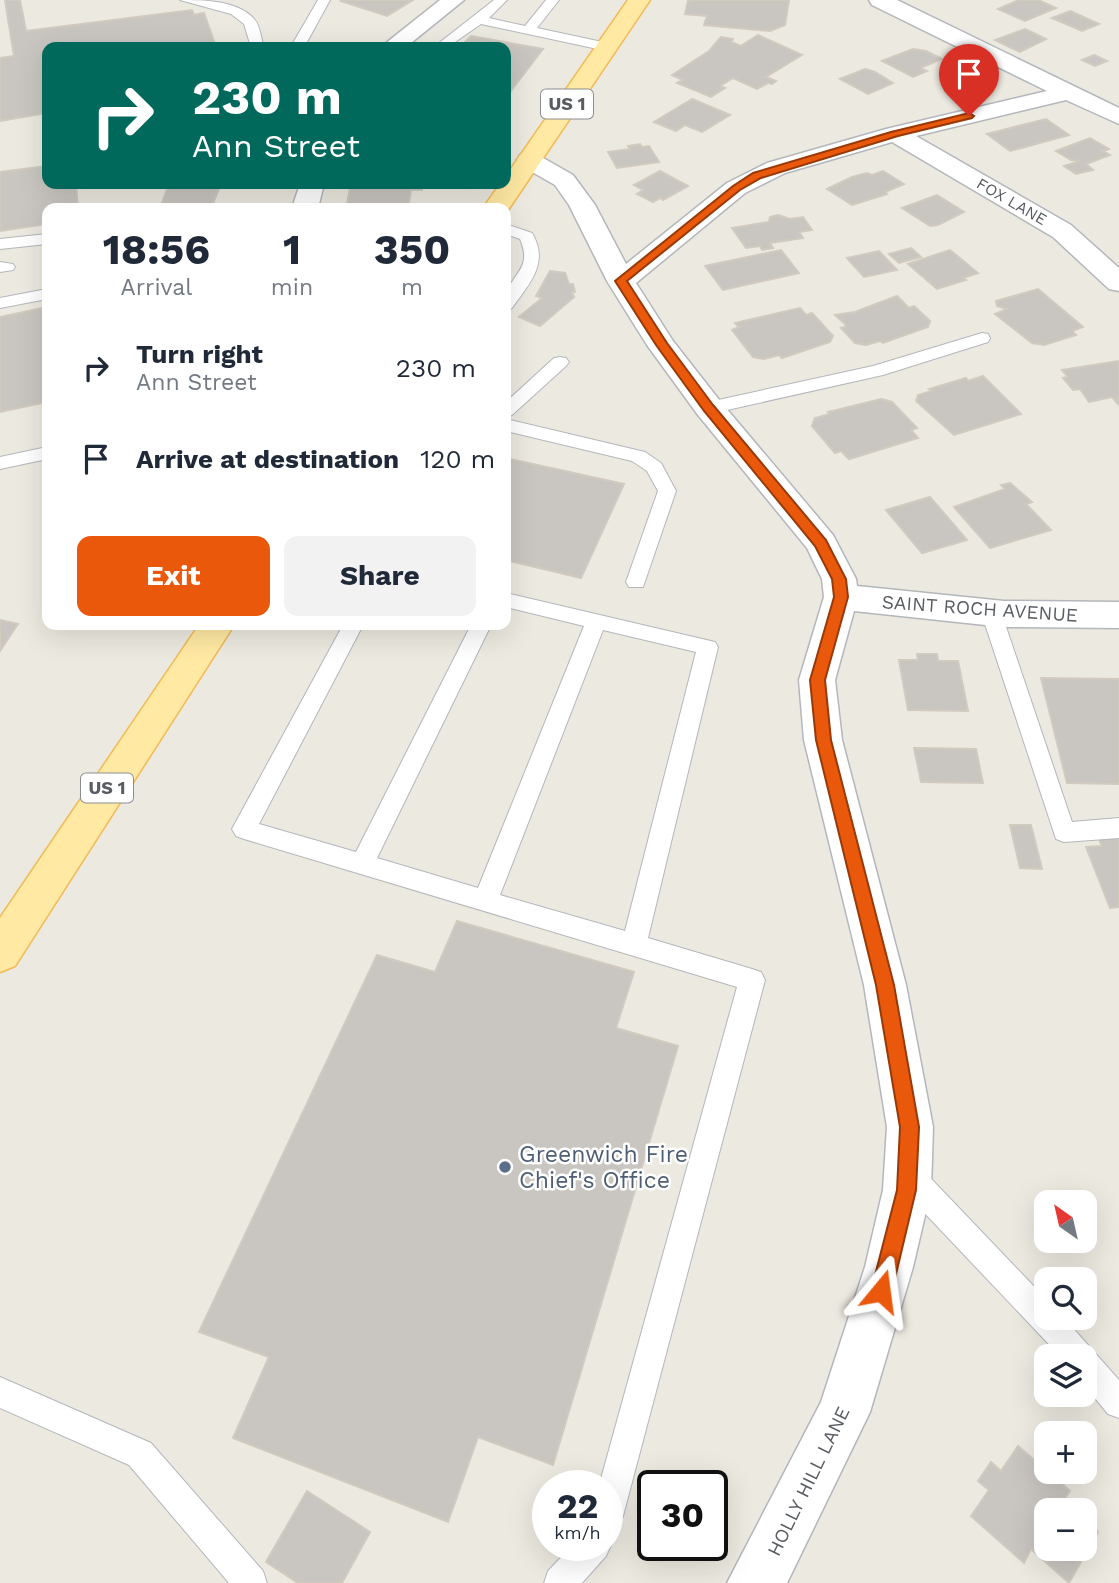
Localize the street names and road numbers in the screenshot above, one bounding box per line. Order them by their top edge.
road number: US 1 [541,90,593,119]
street label: FOX LANE [973,174,1050,229]
street label: SAINT ROCH AVENUE [881,590,1079,627]
road number: US 1 [81,774,133,802]
street label: HOLLY HILL LANE [762,1403,855,1560]

